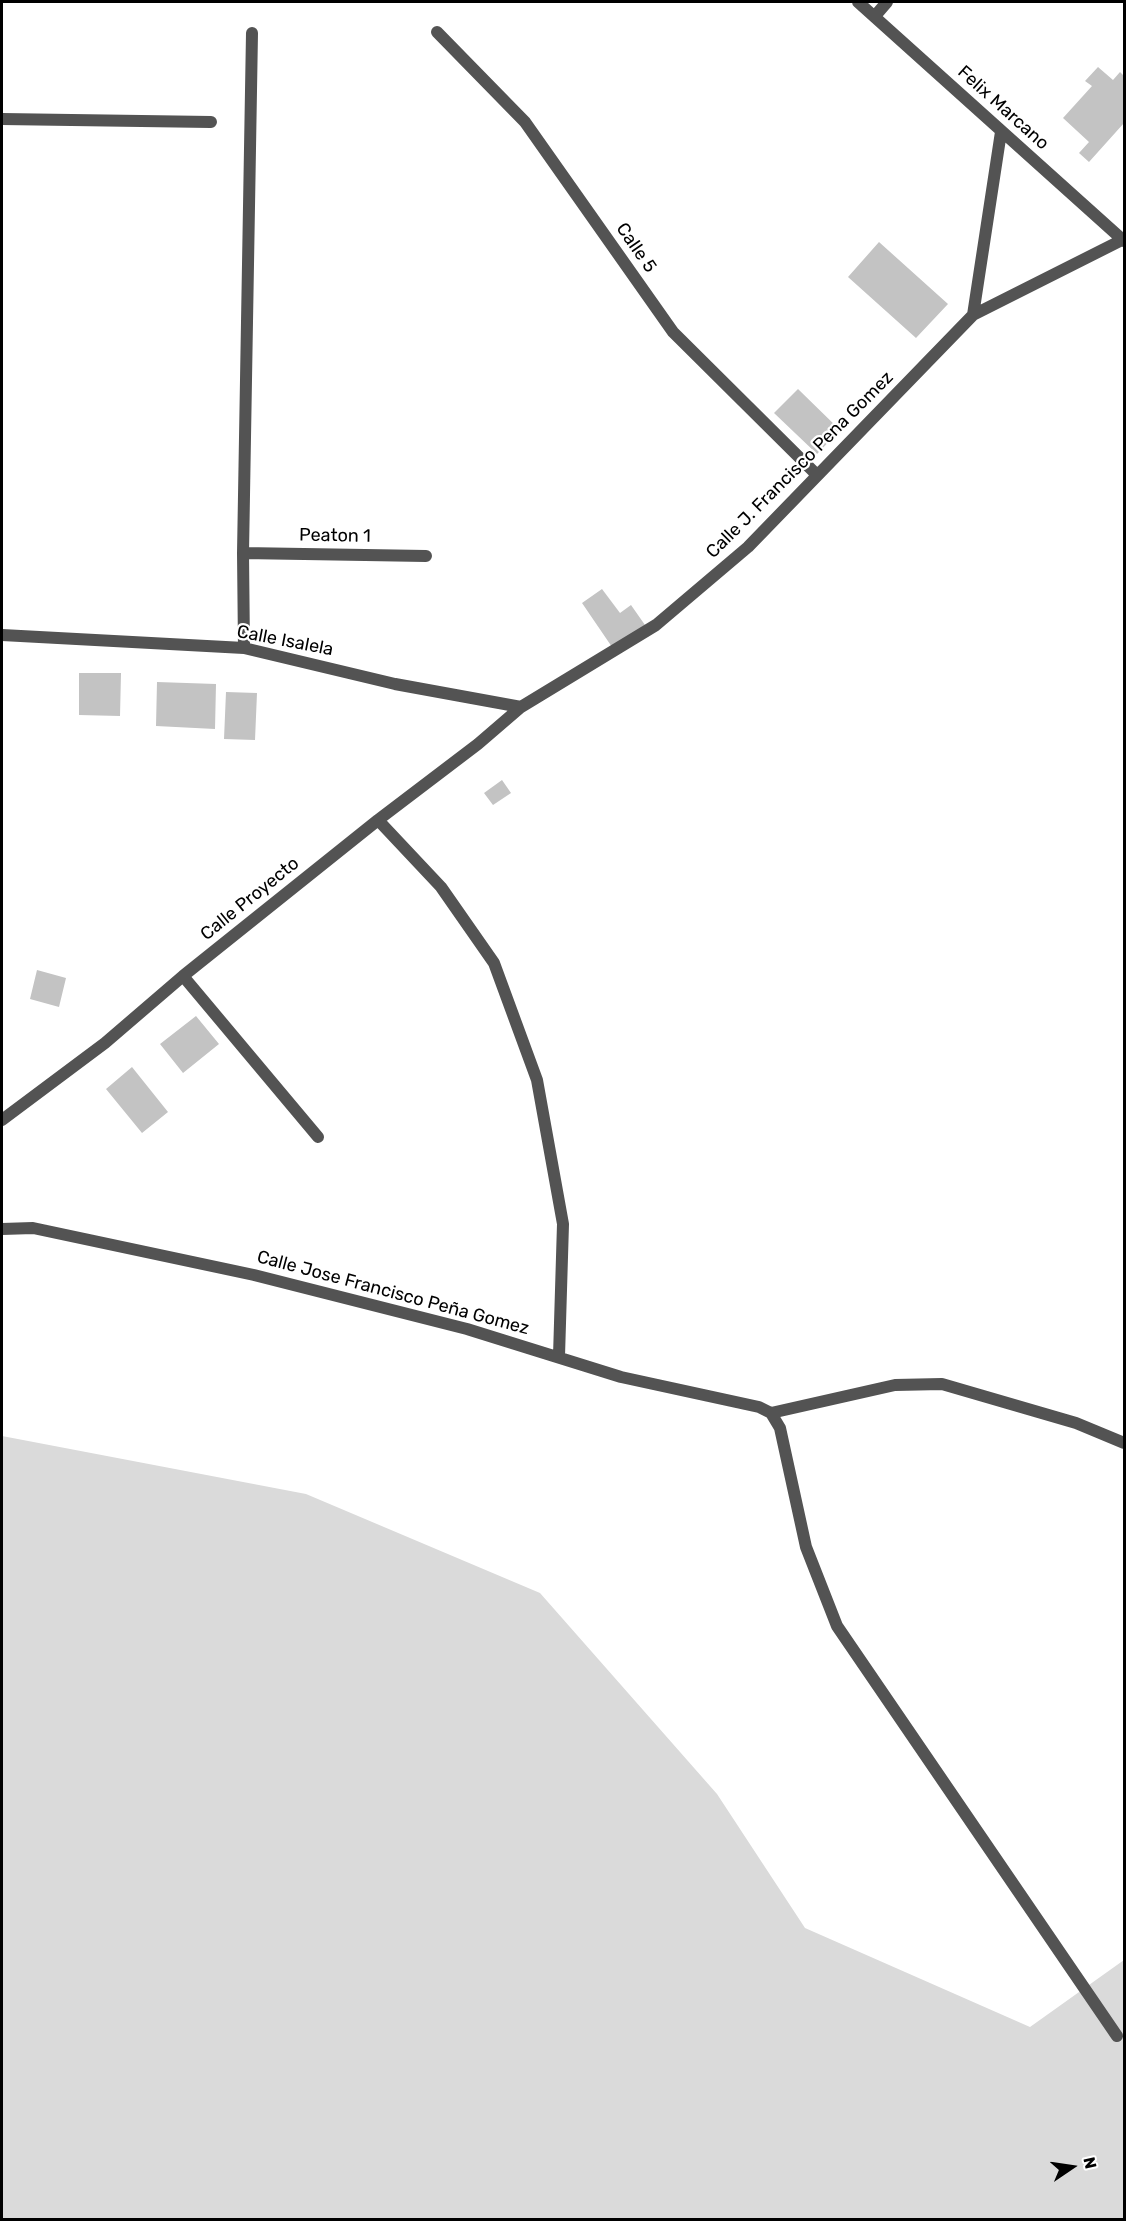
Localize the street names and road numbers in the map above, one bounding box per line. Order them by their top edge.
street label: Felix Marcano [953,61,1053,155]
street label: Calle 5 [611,219,661,277]
street label: Calle J. Francisco Pena Gomez [702,367,898,563]
street label: Peaton 1 [299,525,371,547]
street label: Calle Isalela [235,621,335,661]
street label: Calle Proyecto [196,853,304,945]
street label: Calle Jose Francisco Peña Gomez [254,1246,532,1340]

